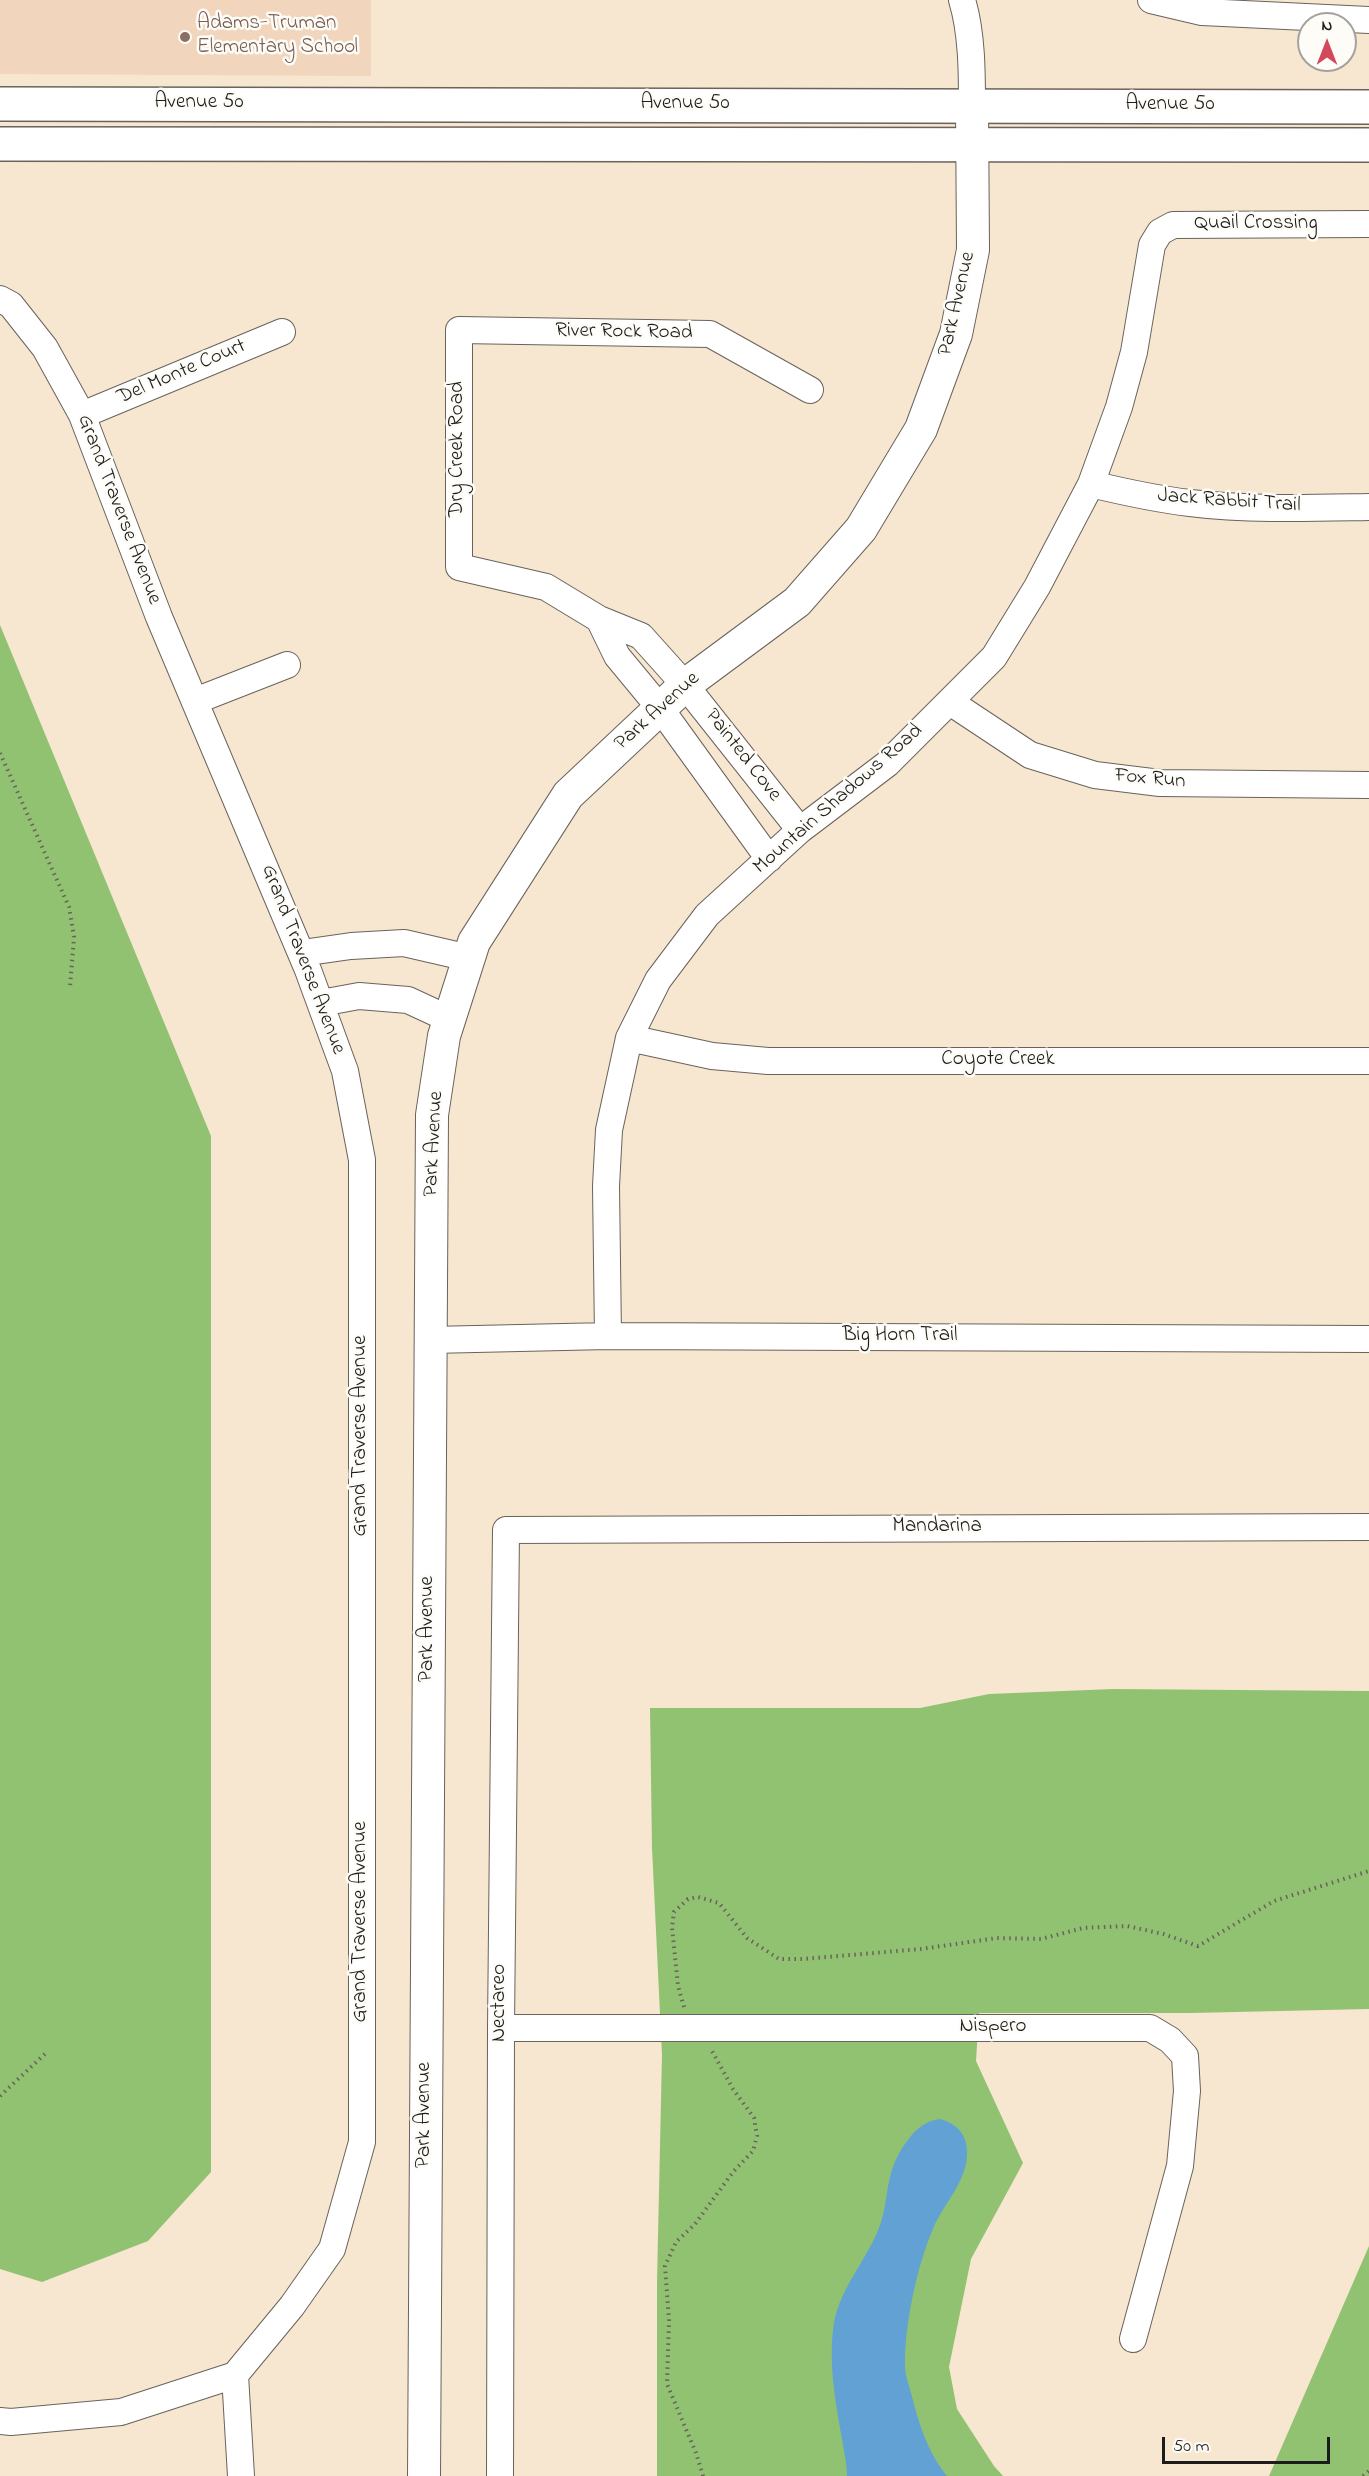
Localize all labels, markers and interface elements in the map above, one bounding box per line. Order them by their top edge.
place label: Adams-Truman Elementary School [197,12,358,62]
north arrow [1297,12,1357,72]
text: N [1322,14,1332,38]
marker: Adams-Truman Elementary School [178,30,192,44]
street label: Avenue 50 [154,91,244,117]
street label: Avenue 50 [640,92,730,118]
street label: Avenue 50 [1125,93,1215,119]
street label: Quail Crossing [1194,212,1318,238]
street label: Park Avenue [934,250,982,358]
street label: River Rock Road [555,319,693,347]
street label: Del Monte Court [114,335,250,411]
street label: Dry Creek Road [446,381,472,517]
street label: Grand Traverse Avenue [70,412,166,608]
street label: Jack Rabbit Trail [1157,484,1301,520]
street label: Park Avenue [610,667,706,757]
street label: Painted Cove [698,705,786,807]
street label: Mountain Shadows Road [749,719,929,881]
street label: Fox Run [1113,764,1187,796]
street label: Grand Traverse Avenue [254,862,350,1058]
street label: Coyote Creek [941,1048,1055,1074]
street label: Park Avenue [420,1090,450,1198]
street label: Big Horn Trail [842,1324,958,1350]
street label: Grand Traverse Avenue [349,1335,375,1537]
street label: Mandarina [892,1515,982,1541]
street label: Park Avenue [416,1576,442,1682]
street label: Grand Traverse Avenue [349,1821,375,2023]
street label: Nectareo [488,1964,514,2042]
street label: Nispero [960,2015,1026,2041]
street label: Park Avenue [413,2062,439,2168]
scale bar [1165,2425,1333,2463]
text: 50 m [1173,2434,1210,2460]

